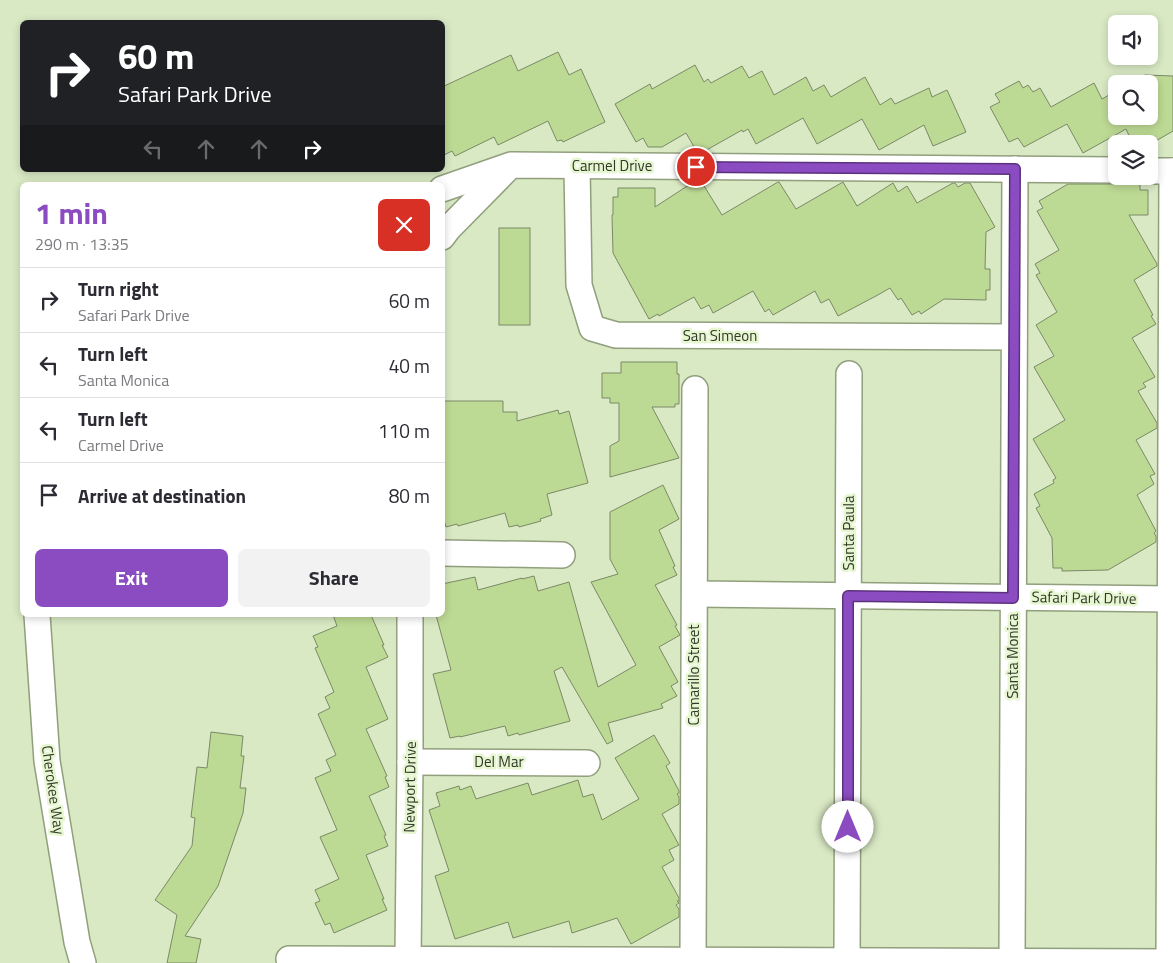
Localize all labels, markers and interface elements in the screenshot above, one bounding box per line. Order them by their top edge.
map controls [1108,15,1158,185]
button: sound [1108,15,1158,65]
text: 60 m [118,29,194,83]
icon: right [35,40,100,105]
button: search [1108,75,1158,125]
text: Safari Park Drive [118,77,272,111]
icon: left [139,135,167,163]
icon: ahead [192,135,220,163]
icon: ahead [245,135,273,163]
icon: right [298,135,326,163]
button: layers [1108,135,1158,185]
pin [675,146,717,188]
icon: arrive [682,153,710,181]
street label: Carmel Drive [572,154,652,177]
text: 1 min [35,190,108,236]
button: close [378,199,430,251]
text: 290 m · 13:35 [35,232,129,256]
text: Turn right [78,274,159,303]
icon: right [35,286,63,314]
text: 60 m [389,286,430,315]
text: Safari Park Drive [78,303,190,327]
street label: San Simeon [683,324,757,347]
text: Turn left [78,339,148,368]
icon: left [35,351,63,379]
text: 40 m [389,351,430,380]
text: Santa Monica [78,368,169,392]
text: Turn left [78,404,148,433]
icon: left [35,416,63,444]
text: 110 m [378,416,430,445]
text: Carmel Drive [78,433,164,457]
icon: arrive [35,481,63,509]
text: Arrive at destination [78,481,246,510]
text: 80 m [389,481,430,510]
street label: Santa Paula [837,495,860,571]
button: Exit [35,549,228,607]
button: Share [238,549,430,607]
street label: Safari Park Drive [1031,585,1137,610]
street label: Santa Monica [1001,613,1024,699]
street label: Camarillo Street [682,624,705,726]
street label: Newport Drive [397,741,422,833]
street label: Cherokee Way [36,744,71,836]
street label: Del Mar [474,750,524,773]
position arrow [821,800,873,852]

